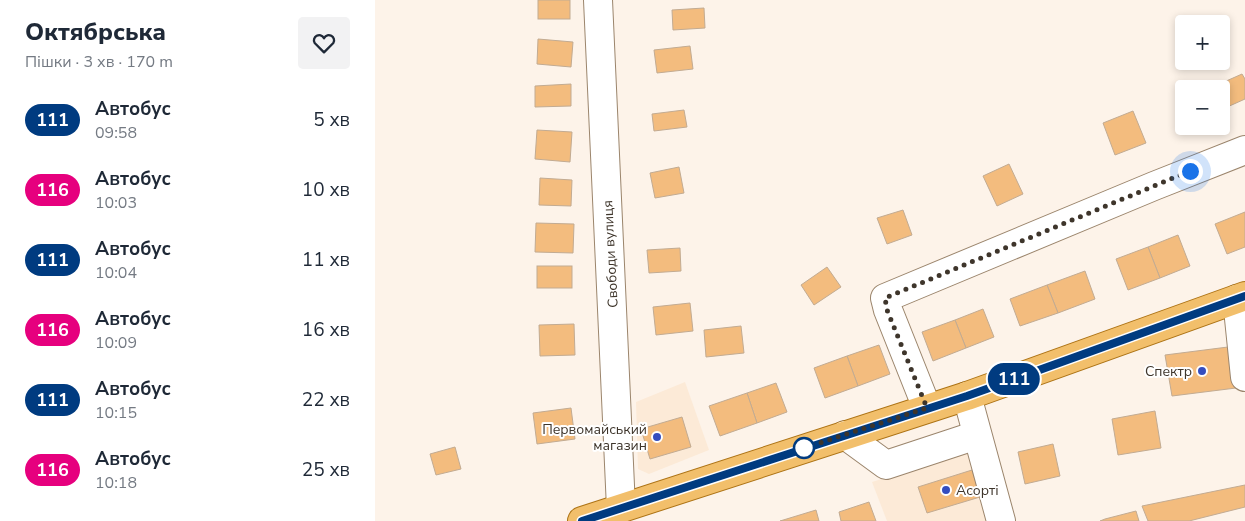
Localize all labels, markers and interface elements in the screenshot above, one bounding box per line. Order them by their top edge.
map controls [1175,15,1230,135]
button: + [1175,15,1230,70]
text: Октябрська [25,16,166,48]
button: heart [298,17,350,69]
text: Пішки · 3 хв · 170 m [25,51,173,73]
button: − [1175,80,1230,135]
text: Автобус [95,96,171,122]
text: 5 хв [313,107,350,133]
text: 111 [36,108,69,132]
text: 09:58 [95,122,137,144]
your location [1178,159,1203,184]
text: Автобус [95,166,171,192]
text: 10 хв [302,177,350,203]
text: 116 [36,178,69,202]
text: 10:03 [95,192,137,214]
street label: Свободи вулиця [598,200,623,308]
text: Автобус [95,236,171,262]
text: 11 хв [302,247,350,273]
text: 111 [36,248,69,272]
text: 10:04 [95,262,137,284]
text: Автобус [95,306,171,332]
text: 16 хв [302,317,350,343]
text: 116 [36,318,69,342]
text: 10:09 [95,332,137,354]
place label: Спектр [1145,362,1192,381]
line badge: 111 [985,363,1043,395]
marker: Спектр [1196,365,1208,377]
text: 111 [998,367,1030,391]
text: Автобус [95,376,171,402]
text: 22 хв [302,387,350,413]
text: 111 [36,388,69,412]
text: 10:15 [95,402,137,424]
place label: Первомайський магазин [542,420,647,455]
marker: Первомайський магазин [651,431,663,443]
unlabelled marker [793,437,815,459]
text: Автобус [95,446,171,472]
text: 25 хв [302,457,350,483]
text: 116 [36,458,69,482]
text: 10:18 [95,472,137,494]
place label: Асорті [956,481,999,500]
marker: Асорті [940,484,952,496]

